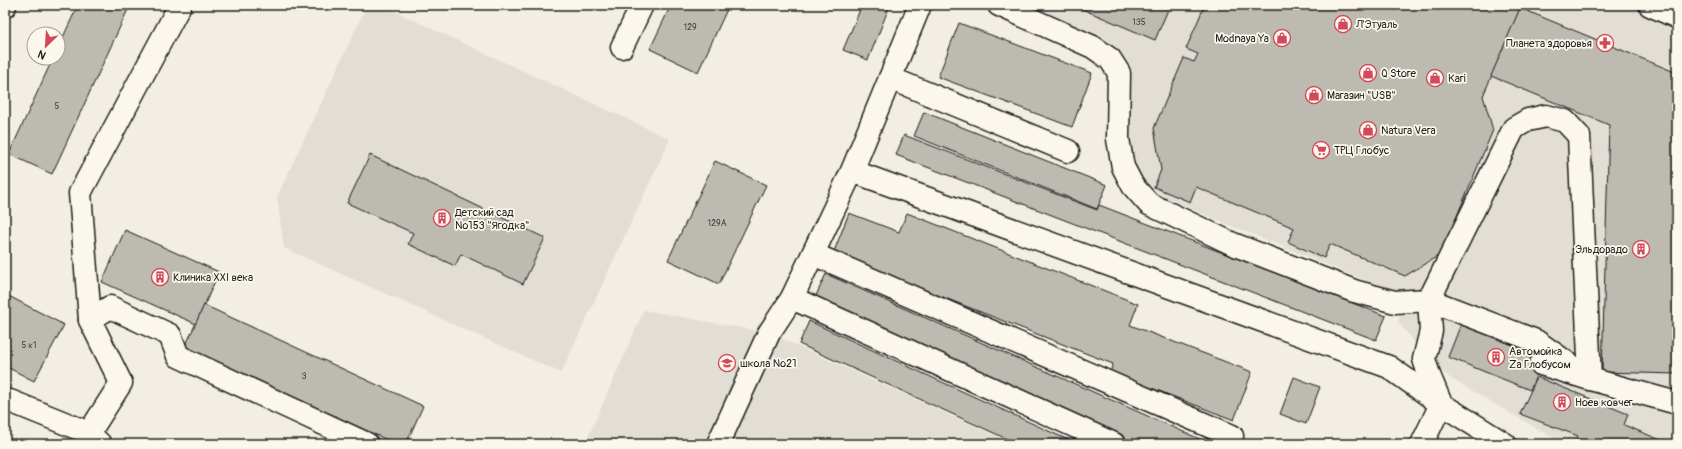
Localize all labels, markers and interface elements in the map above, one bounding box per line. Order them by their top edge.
shop icon: Л'Этуаль [1333,14,1353,34]
house number: 135 [1132,17,1146,28]
place label: Л'Этуаль [1355,18,1398,31]
house number: 129 [683,22,697,33]
north arrow [26,26,66,66]
shop icon: Modnaya Ya [1272,28,1292,48]
place label: Modnaya Ya [1215,32,1269,45]
pharmacy icon: Планета здоровья [1595,33,1615,53]
place label: Планета здоровья [1506,37,1592,50]
text: N [35,47,48,62]
shop icon: Q Store [1358,63,1378,83]
place label: Q Store [1381,67,1417,80]
shop icon: Kari [1425,68,1445,88]
place label: Kari [1448,72,1466,85]
shop icon: Магазин "USB" [1304,85,1324,105]
place label: Магазин "USB" [1327,89,1396,102]
house number: 5 [55,101,60,112]
shop icon: Natura Vera [1358,120,1378,140]
place label: Natura Vera [1381,124,1436,137]
supermarket icon: ТРЦ Глобус [1311,140,1331,160]
place label: ТРЦ Глобус [1334,144,1390,157]
place label: Детский сад №153 "Ягодка" [454,206,529,232]
building icon: Детский сад №153 "Ягодка" [432,208,452,228]
house number: 129А [707,218,727,229]
building icon: Эльдорадо [1631,239,1651,259]
place label: Эльдорадо [1575,243,1628,256]
building icon: Клиника XXI века [150,267,170,287]
place label: Клиника XXI века [173,271,253,284]
house number: 5 к1 [22,340,37,351]
place label: Автомойка Za Глобусом [1509,345,1571,371]
building icon: Автомойка Za Глобусом [1486,347,1506,367]
school or university icon: школа №21 [717,353,737,373]
place label: школа №21 [740,357,796,370]
house number: 3 [301,371,307,382]
building icon: Ноев ковчег [1552,392,1572,412]
place label: Ноев ковчег [1575,396,1633,409]

